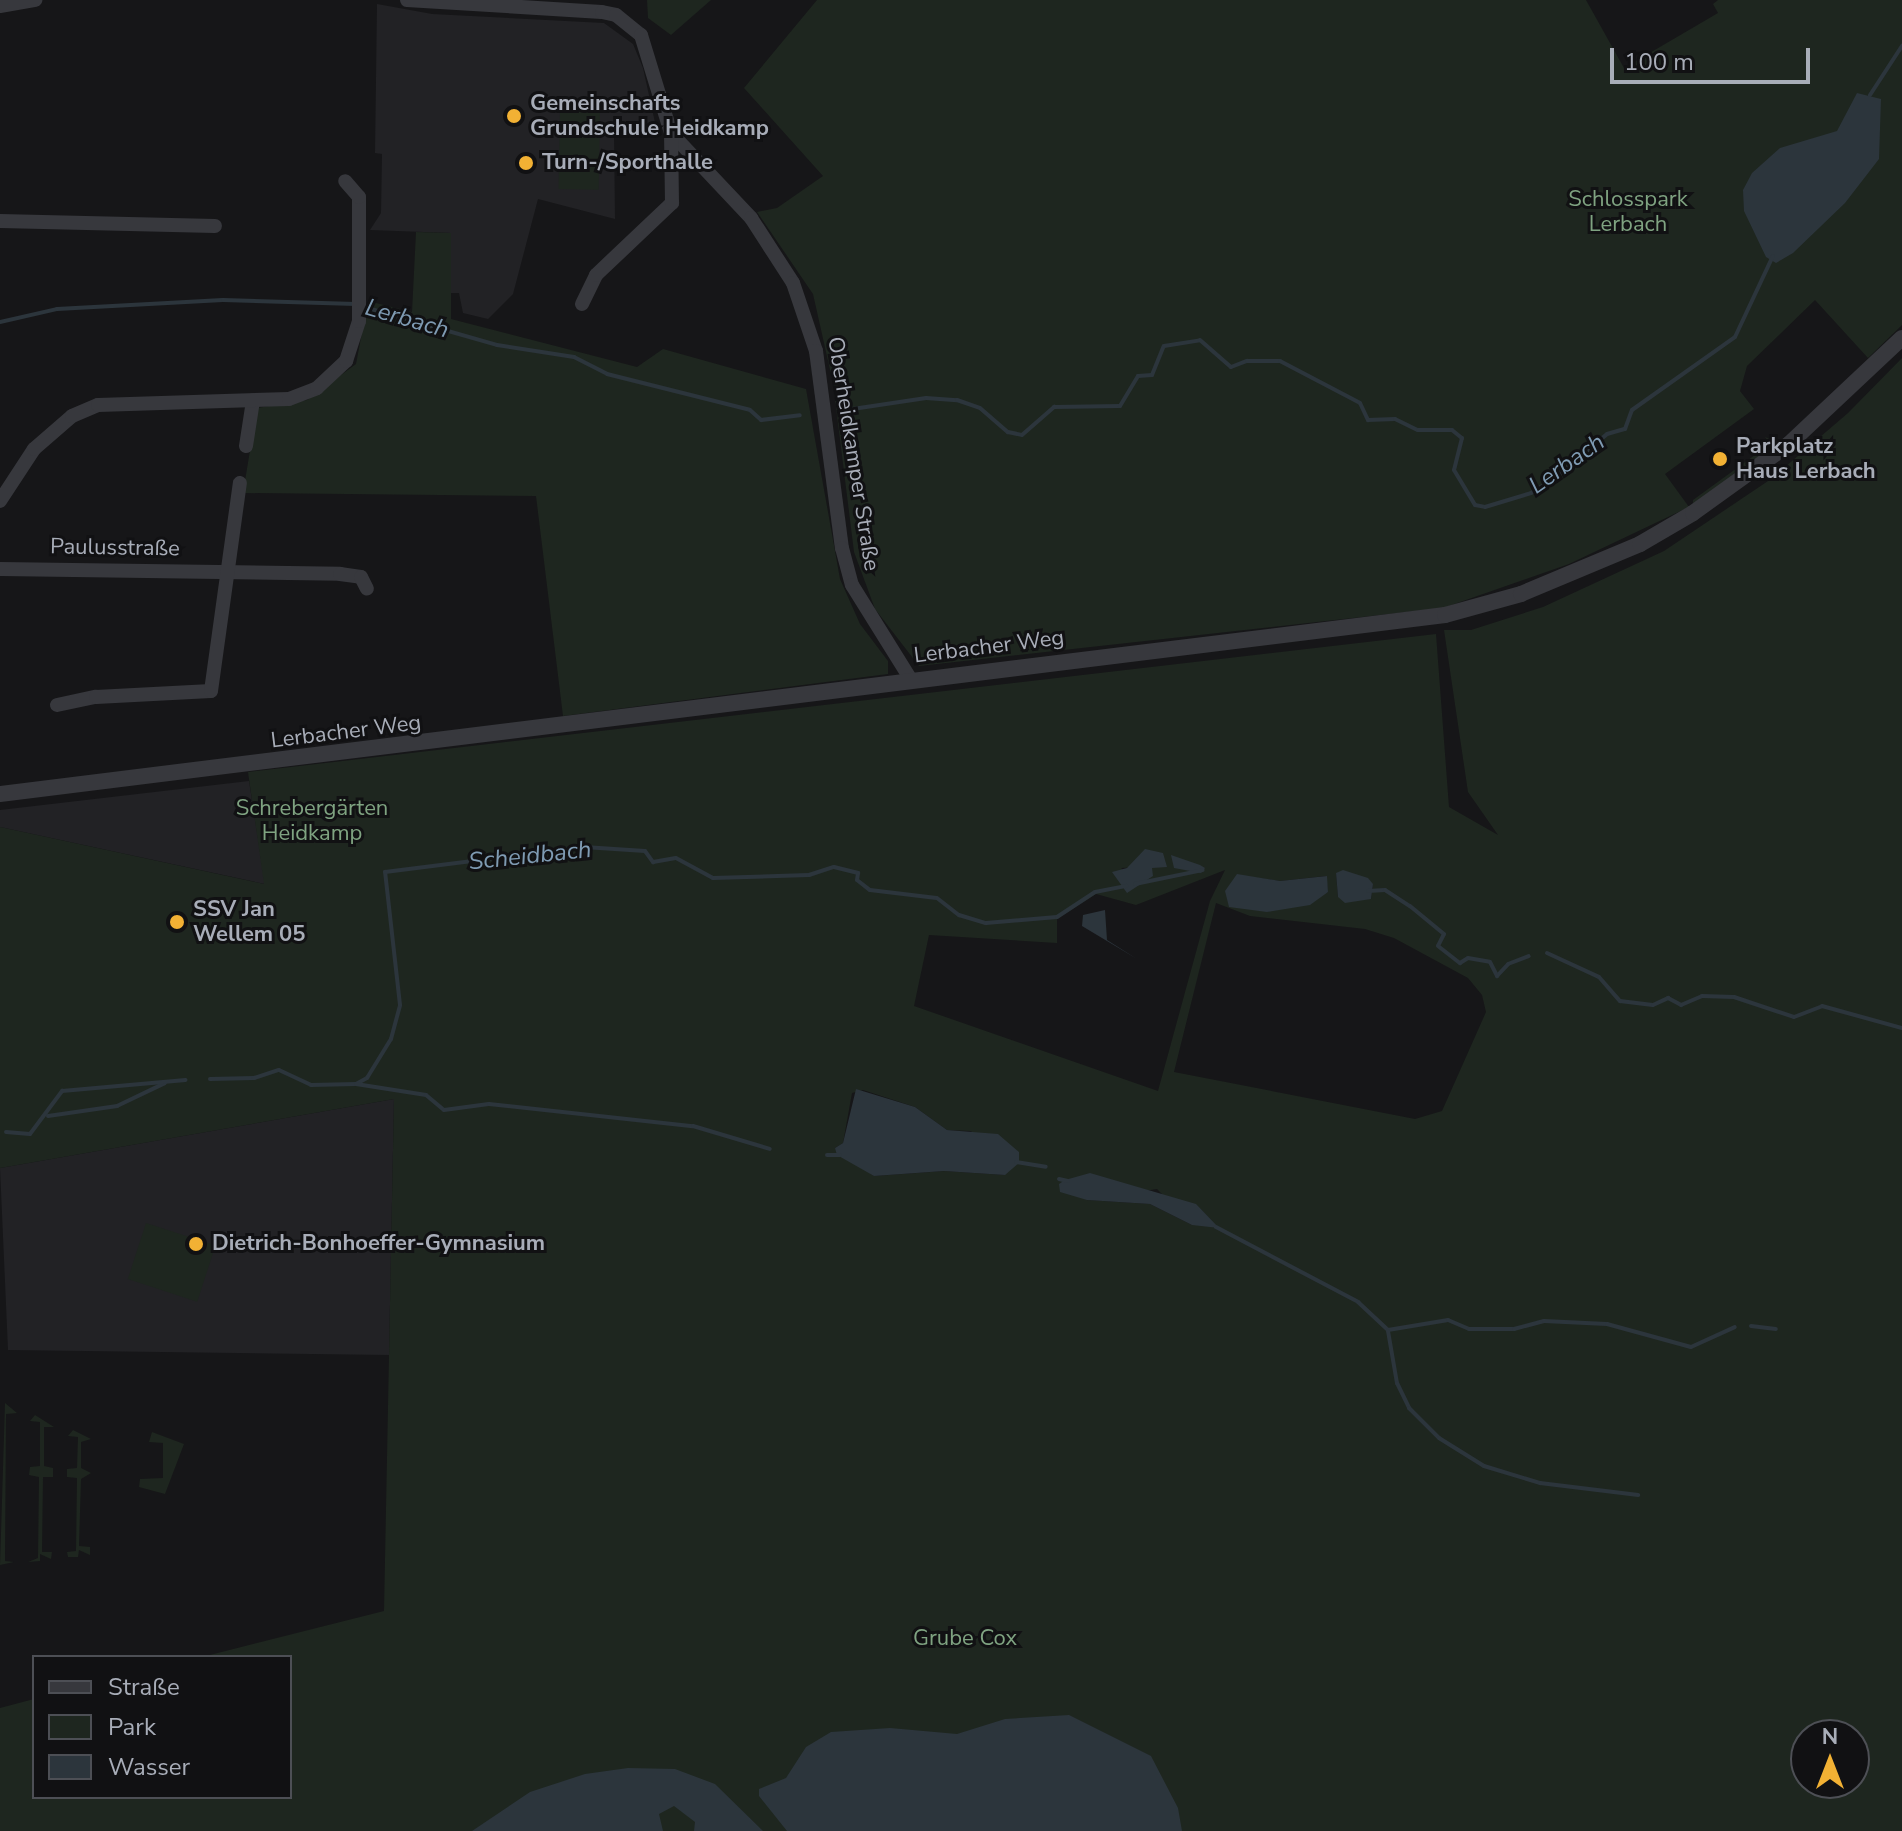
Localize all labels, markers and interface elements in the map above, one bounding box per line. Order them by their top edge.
scale bar [1614,32,1814,82]
text: 100 m [1624,46,1694,78]
place label: Gemeinschafts Grundschule Heidkamp [530,90,769,142]
marker: Gemeinschafts Grundschule Heidkamp [505,107,523,125]
place label: Turn-/Sporthalle [542,150,713,176]
marker: Turn-/Sporthalle [517,154,535,172]
park label: Schlosspark Lerbach [1568,186,1688,238]
water label: Lerbach [362,293,452,345]
street label: Oberheidkamper Straße [821,335,885,573]
water label: Lerbach [1524,428,1610,500]
place label: Parkplatz Haus Lerbach [1736,433,1876,484]
marker: Parkplatz Haus Lerbach [1711,450,1729,468]
street label: Paulusstraße [50,534,180,562]
street label: Lerbacher Weg [912,625,1066,669]
street label: Lerbacher Weg [269,710,423,754]
park label: Schrebergärten Heidkamp [236,795,388,846]
water label: Scheidbach [467,835,593,877]
place label: SSV Jan Wellem 05 [193,896,306,948]
marker: SSV Jan Wellem 05 [168,913,186,931]
place label: Dietrich-Bonhoeffer-Gymnasium [212,1231,545,1257]
marker: Dietrich-Bonhoeffer-Gymnasium [187,1235,205,1253]
park label: Grube Cox [913,1626,1017,1652]
legend [32,1655,292,1799]
text: Straße [108,1671,180,1703]
text: Park [108,1711,156,1743]
north arrow [1790,1719,1870,1799]
text: N [1822,1722,1838,1752]
text: Wasser [108,1751,190,1783]

